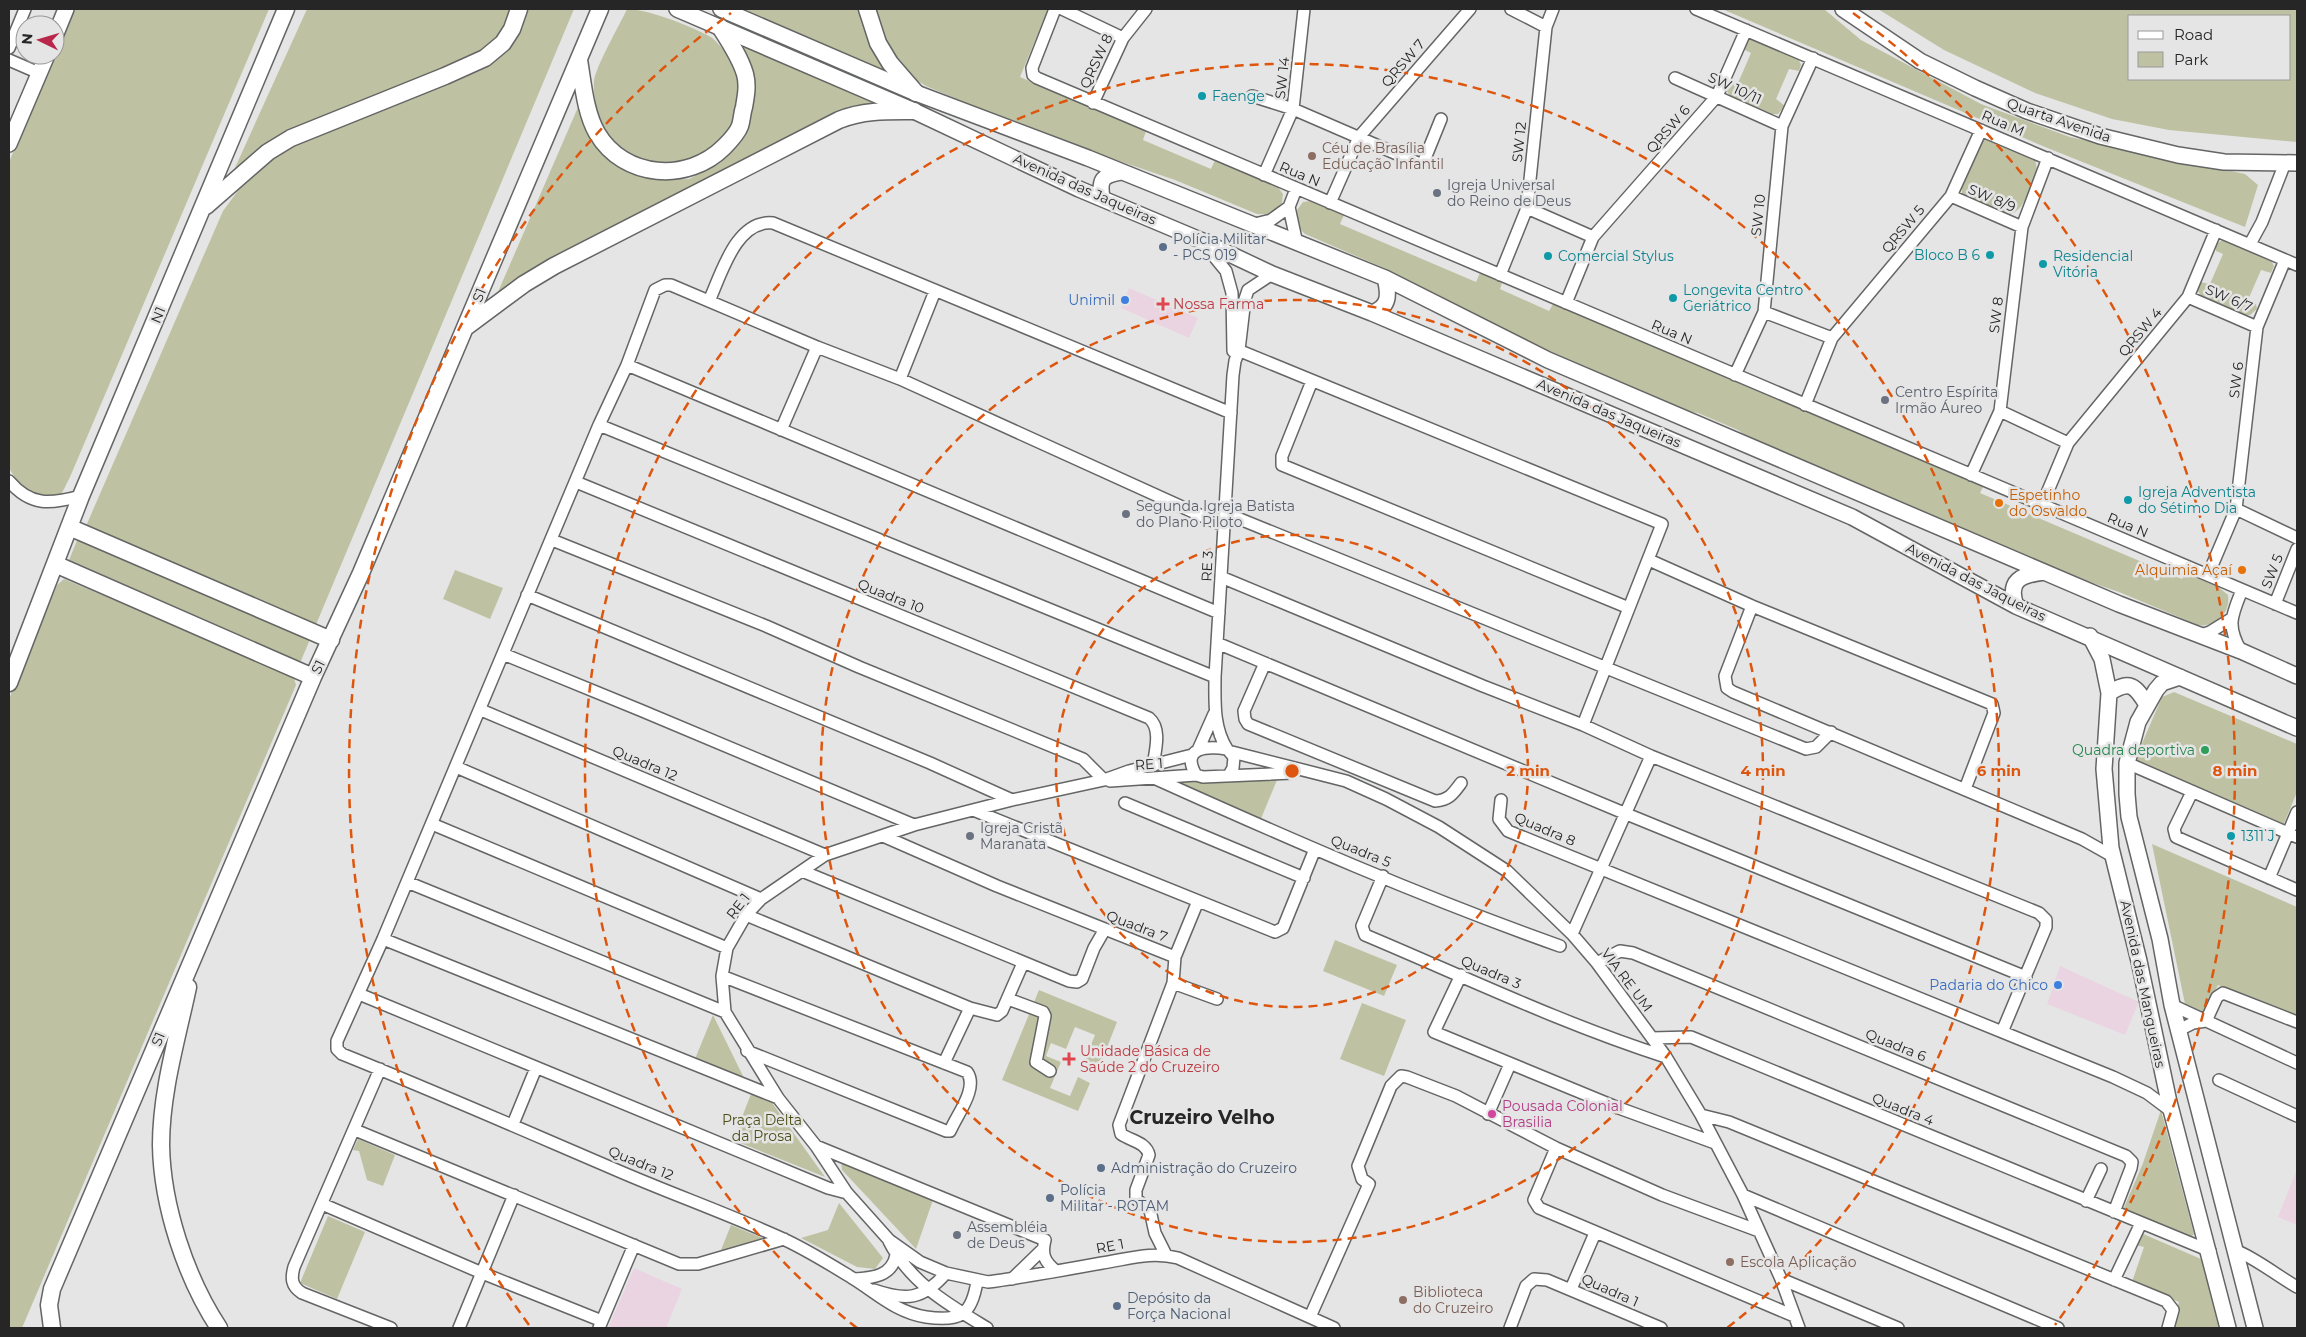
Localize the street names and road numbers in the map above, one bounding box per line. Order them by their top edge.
street label: QRSW 8 [1075,31,1117,91]
street label: QRSW 7 [1377,35,1429,91]
street label: SW 14 [1271,55,1293,100]
street label: SW 10/11 [1705,68,1765,108]
street label: Quarta Avenida [2005,94,2113,146]
street label: QRSW 6 [1642,101,1694,157]
street label: Rua M [1979,106,2027,140]
street label: SW 12 [1508,121,1530,163]
street label: Avenida das Jaqueiras [1011,149,1160,229]
street label: Rua N [1277,157,1323,191]
street label: SW 8/9 [1965,180,2019,216]
street label: SW 10 [1747,193,1769,237]
street label: QRSW 5 [1878,201,1928,257]
street label: SW 6/7 [2203,280,2255,316]
street label: S1 [468,285,490,305]
street label: SW 8 [1985,296,2007,334]
street label: QRSW 4 [2114,303,2166,360]
street label: N1 [147,304,169,326]
street label: Rua N [1649,315,1695,349]
street label: SW 6 [2225,360,2247,399]
street label: Avenida das Jaqueiras [1534,374,1684,452]
street label: Rua N [2105,508,2151,542]
street label: Avenida das Jaqueiras [1903,539,2049,625]
street label: RE 3 [1197,550,1217,582]
street label: SW 5 [2257,551,2287,591]
street label: Quadra 10 [855,575,927,617]
street label: S1 [307,657,329,677]
street label: Quadra 12 [610,741,680,785]
street label: RE 1 [1134,754,1164,774]
street label: Quadra 8 [1512,808,1578,850]
street label: Quadra 5 [1328,831,1394,871]
street label: RE 1 [722,889,754,923]
street label: Avenida das Mangueiras [2116,899,2170,1070]
street label: Quadra 7 [1104,906,1170,946]
street label: VIA RE UM [1597,945,1657,1015]
street label: Quadra 3 [1458,951,1524,993]
street label: Quadra 6 [1863,1025,1930,1066]
street label: S1 [147,1029,169,1049]
street label: Quadra 4 [1869,1088,1937,1130]
street label: Quadra 12 [606,1142,676,1184]
street label: RE 1 [1094,1234,1126,1258]
street label: Quadra 1 [1579,1269,1641,1311]

